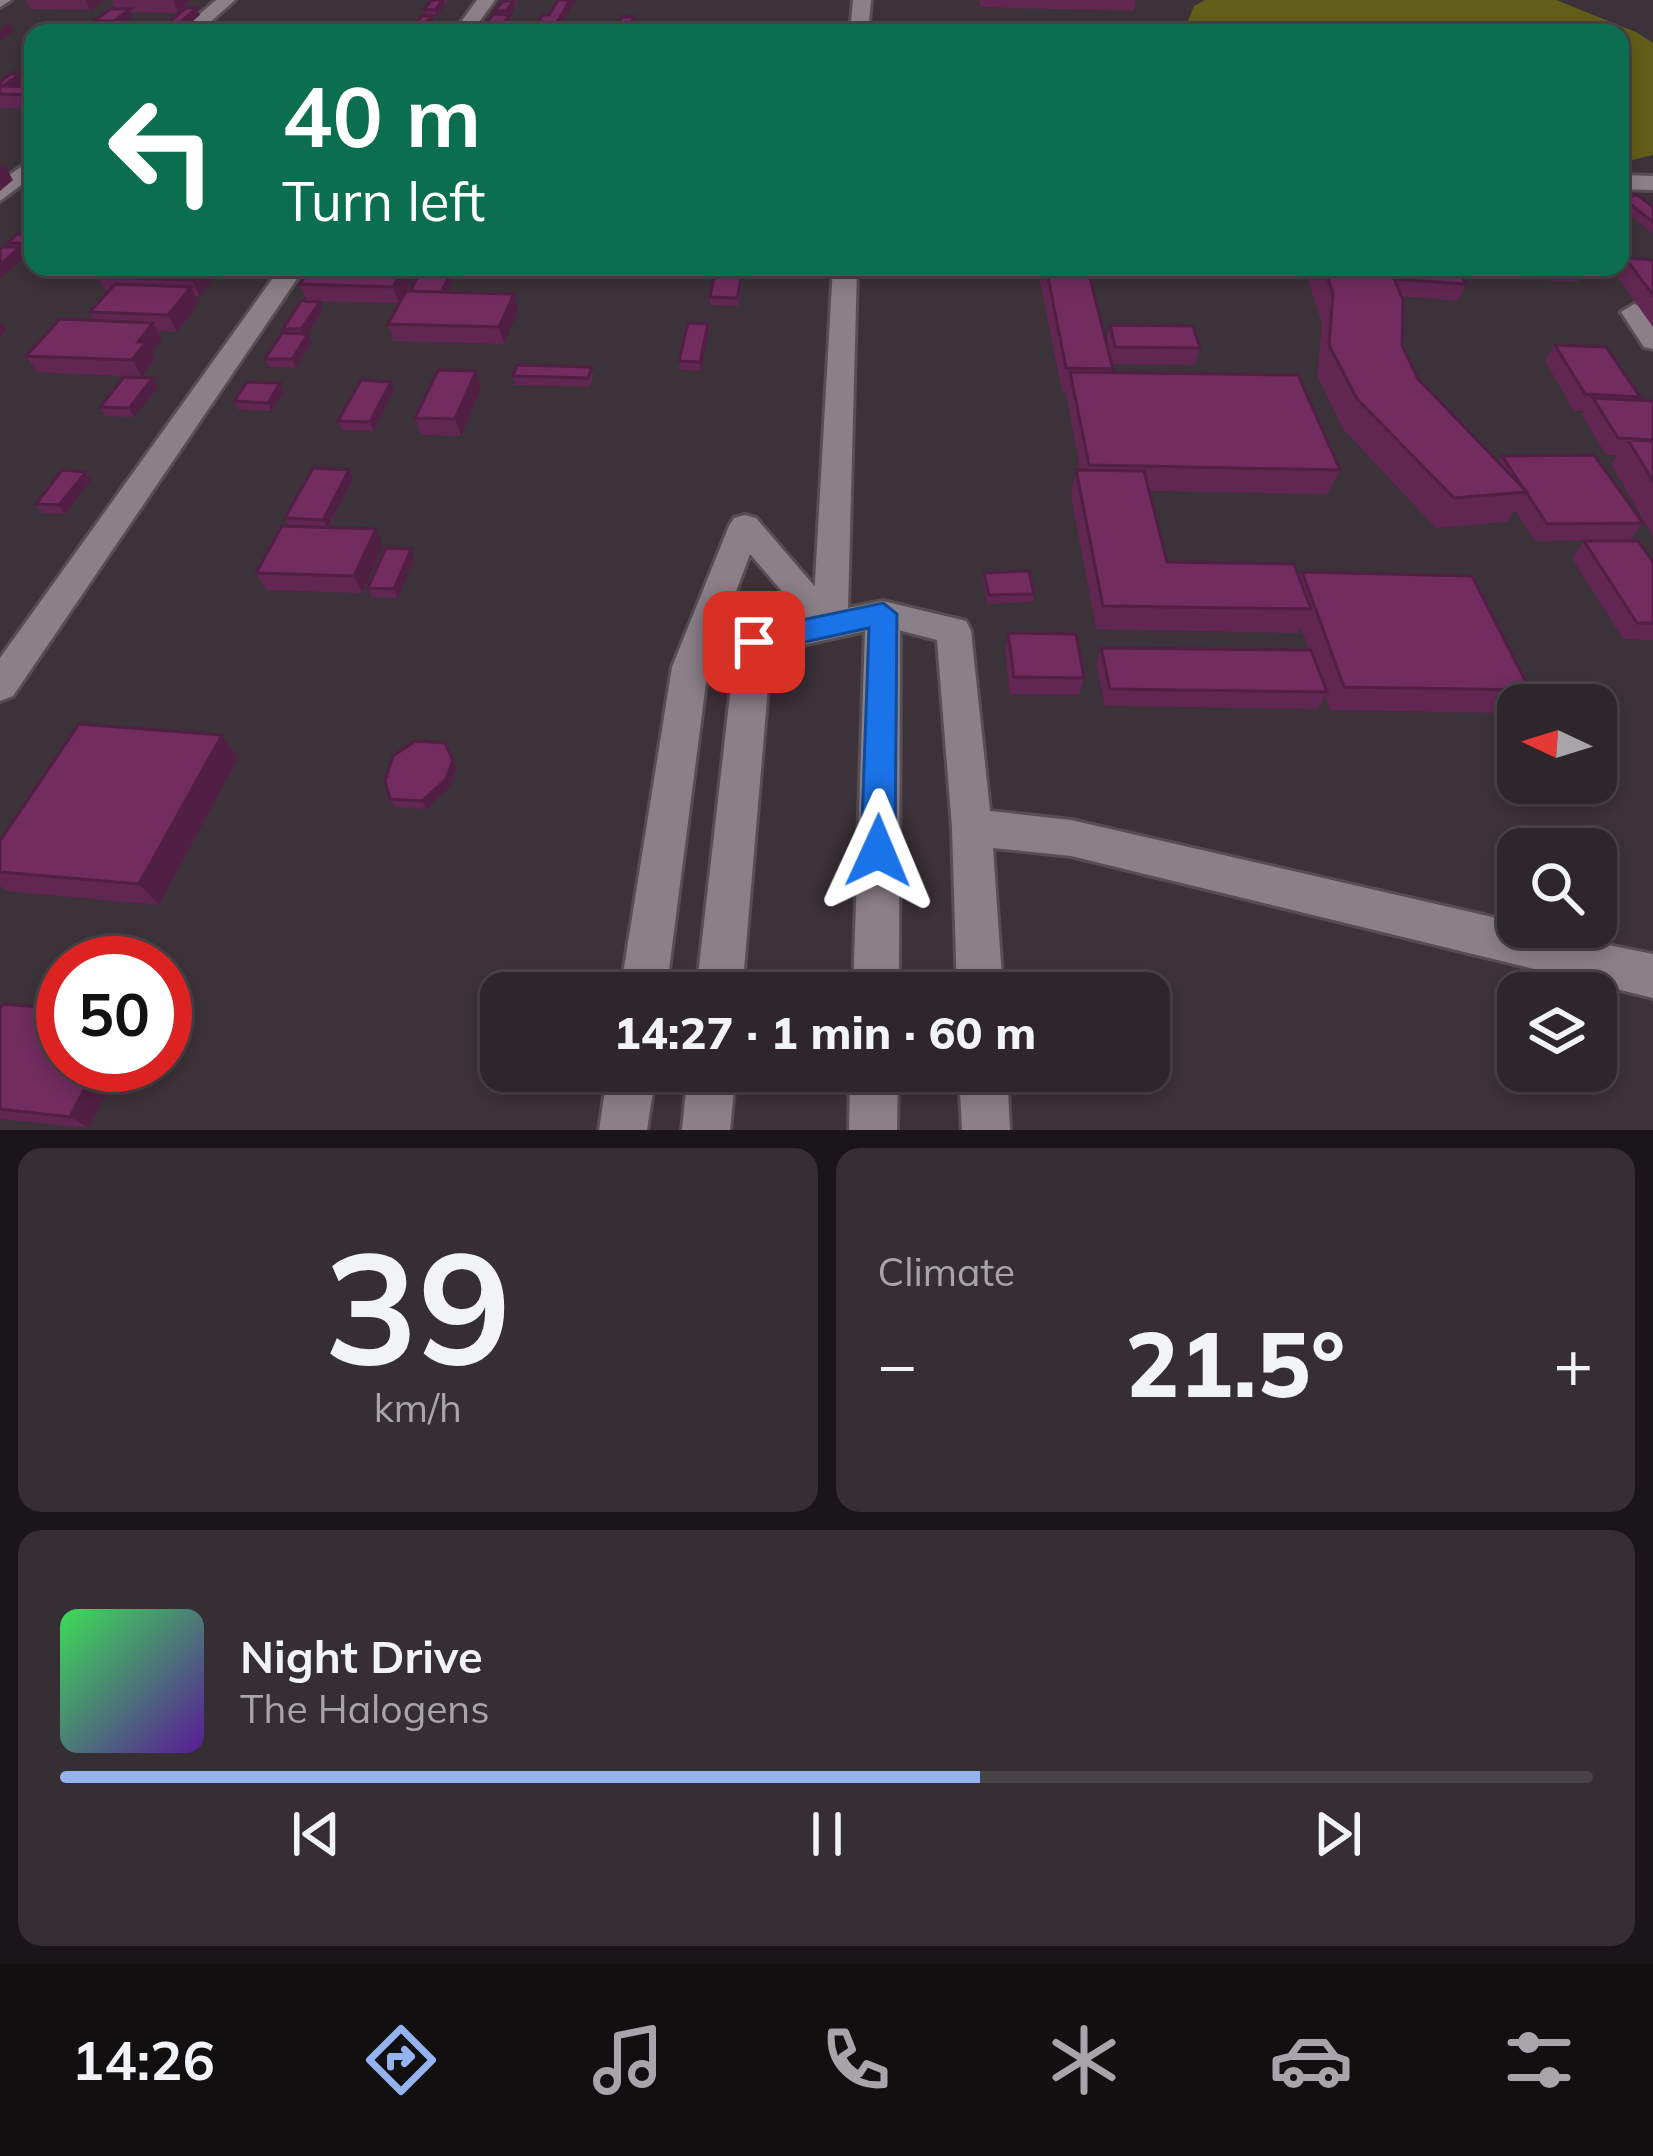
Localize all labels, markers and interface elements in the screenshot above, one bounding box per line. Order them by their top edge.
text: 40 m [282,63,481,168]
icon: left [84,72,240,228]
text: Turn left [282,167,485,235]
pin [703,591,805,693]
icon: arrive [721,609,787,675]
north arrow [1497,684,1617,804]
map controls [1497,684,1617,1092]
position arrow [815,788,941,914]
button: search [1497,828,1617,948]
speed limit sign: 50 [36,936,192,1092]
button: layers [1497,972,1617,1092]
text: 14:27 · 1 min · 60 m [614,1004,1036,1060]
text: 39 [324,1207,511,1403]
text: Climate [878,1247,1015,1296]
text: 21.5° [1125,1307,1345,1420]
text: − [878,1322,917,1405]
text: + [1553,1322,1593,1405]
text: km/h [374,1383,462,1432]
text: Night Drive [240,1628,483,1684]
text: The Halogens [240,1684,490,1733]
icon: previous [283,1801,349,1867]
icon: pause [794,1801,860,1867]
icon: next [1305,1801,1371,1867]
icon: directions [359,2018,443,2102]
icon: music [586,2018,670,2102]
icon: phone [814,2018,898,2102]
icon: climate [1042,2018,1126,2102]
icon: car [1269,2018,1353,2102]
icon: filters [1497,2018,1581,2102]
text: 14:26 [72,2026,215,2094]

